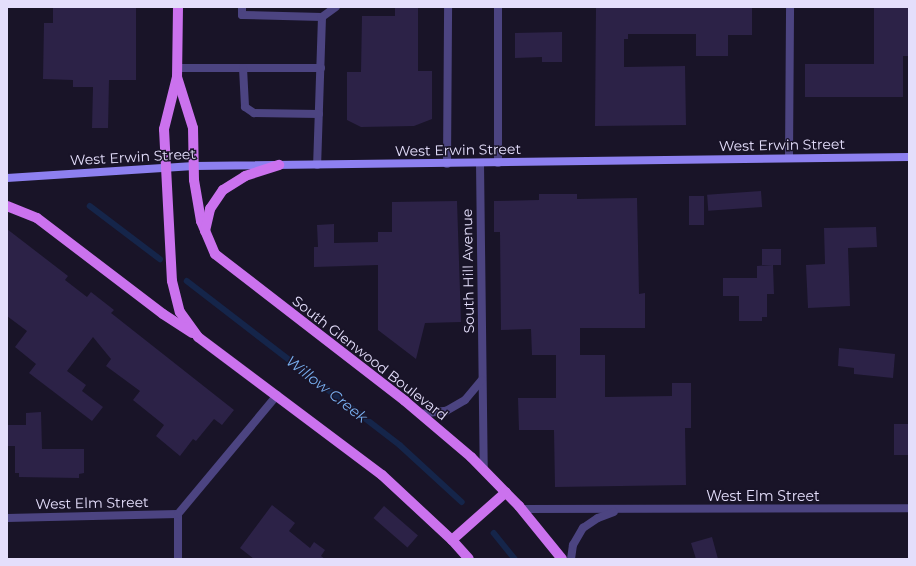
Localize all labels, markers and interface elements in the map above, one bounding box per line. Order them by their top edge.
street label: West Erwin Street [719,136,845,154]
street label: West Erwin Street [395,141,521,159]
street label: West Erwin Street [70,145,196,169]
street label: South Hill Avenue [459,208,477,334]
street label: South Glenwood Boulevard [289,292,451,424]
water label: Willow Creek [283,352,371,426]
street label: West Elm Street [706,488,820,504]
street label: West Elm Street [35,494,149,512]

